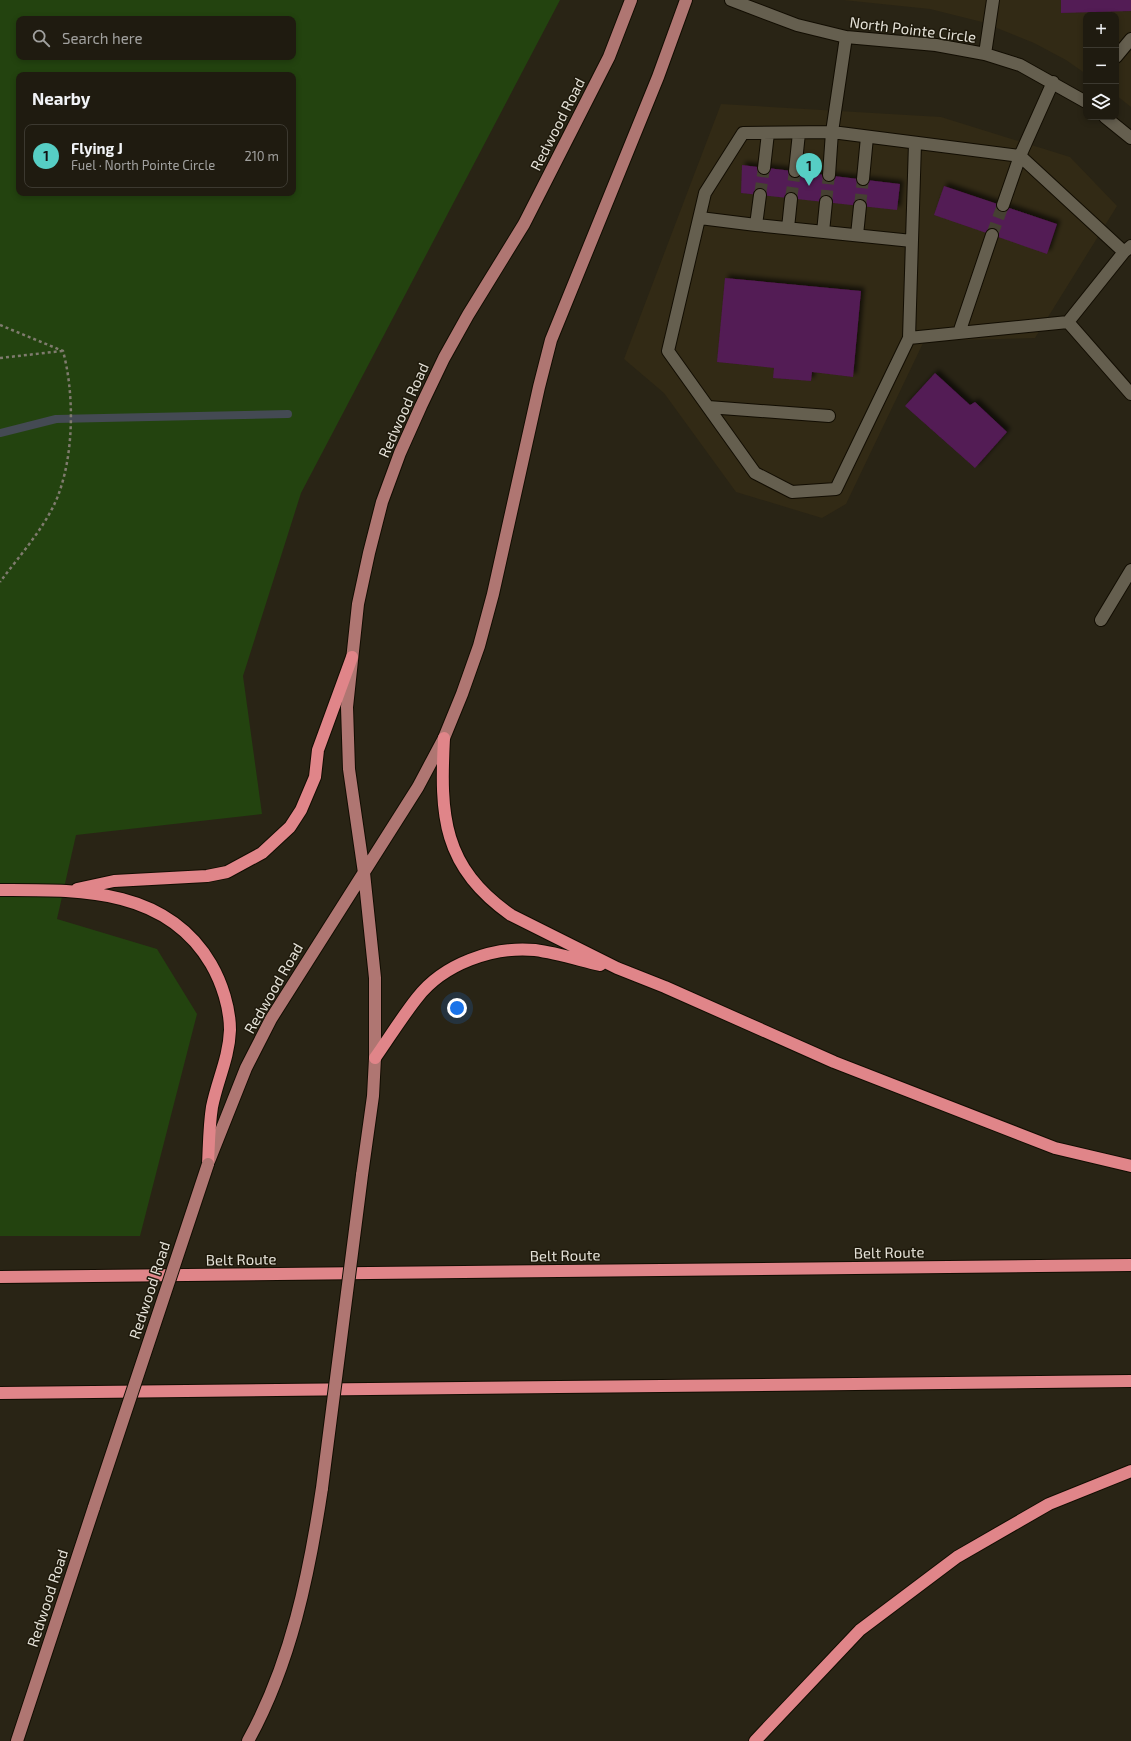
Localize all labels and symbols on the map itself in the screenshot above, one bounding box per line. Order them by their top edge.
street label: North Pointe Circle [849,12,977,46]
street label: Redwood Road [526,75,588,173]
pin: 1 [796,153,822,186]
street label: Redwood Road [374,360,432,460]
street label: Redwood Road [240,939,306,1037]
your location [447,998,467,1018]
street label: Redwood Road [125,1239,173,1341]
street label: Belt Route [853,1242,925,1262]
street label: Belt Route [529,1245,601,1265]
street label: Belt Route [205,1249,277,1269]
street label: Redwood Road [23,1547,71,1649]

